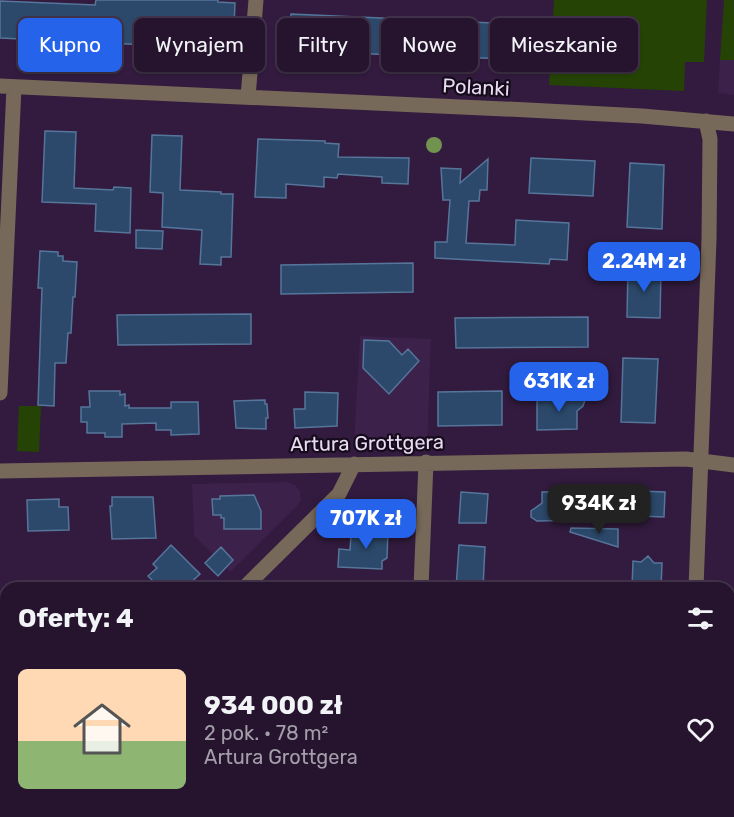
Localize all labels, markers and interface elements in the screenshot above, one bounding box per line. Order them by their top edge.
chip: Kupno [18,18,122,72]
chip: Wynajem [134,18,265,72]
chip: Filtry [277,18,369,72]
chip: Nowe [381,18,478,72]
chip: Mieszkanie [490,18,638,72]
street label: Polanki [442,73,510,101]
pin: 2.24M zł [582,242,706,293]
text: 2.24M zł [602,249,686,273]
pin: 631K zł [504,362,614,413]
text: 631K zł [523,369,595,393]
street label: Artura Grottgera [290,430,444,456]
pin: 934K zł [544,484,654,535]
text: 934K zł [562,491,636,515]
pin: 707K zł [311,499,421,550]
text: 707K zł [330,506,402,530]
icon: filters [684,602,717,635]
text: Oferty: 4 [18,603,134,634]
text: 934 000 zł [204,690,343,721]
icon: home [66,693,138,765]
icon: heart [684,713,717,746]
text: 2 pok. · 78 m² [204,721,328,745]
text: Artura Grottgera [204,745,358,769]

